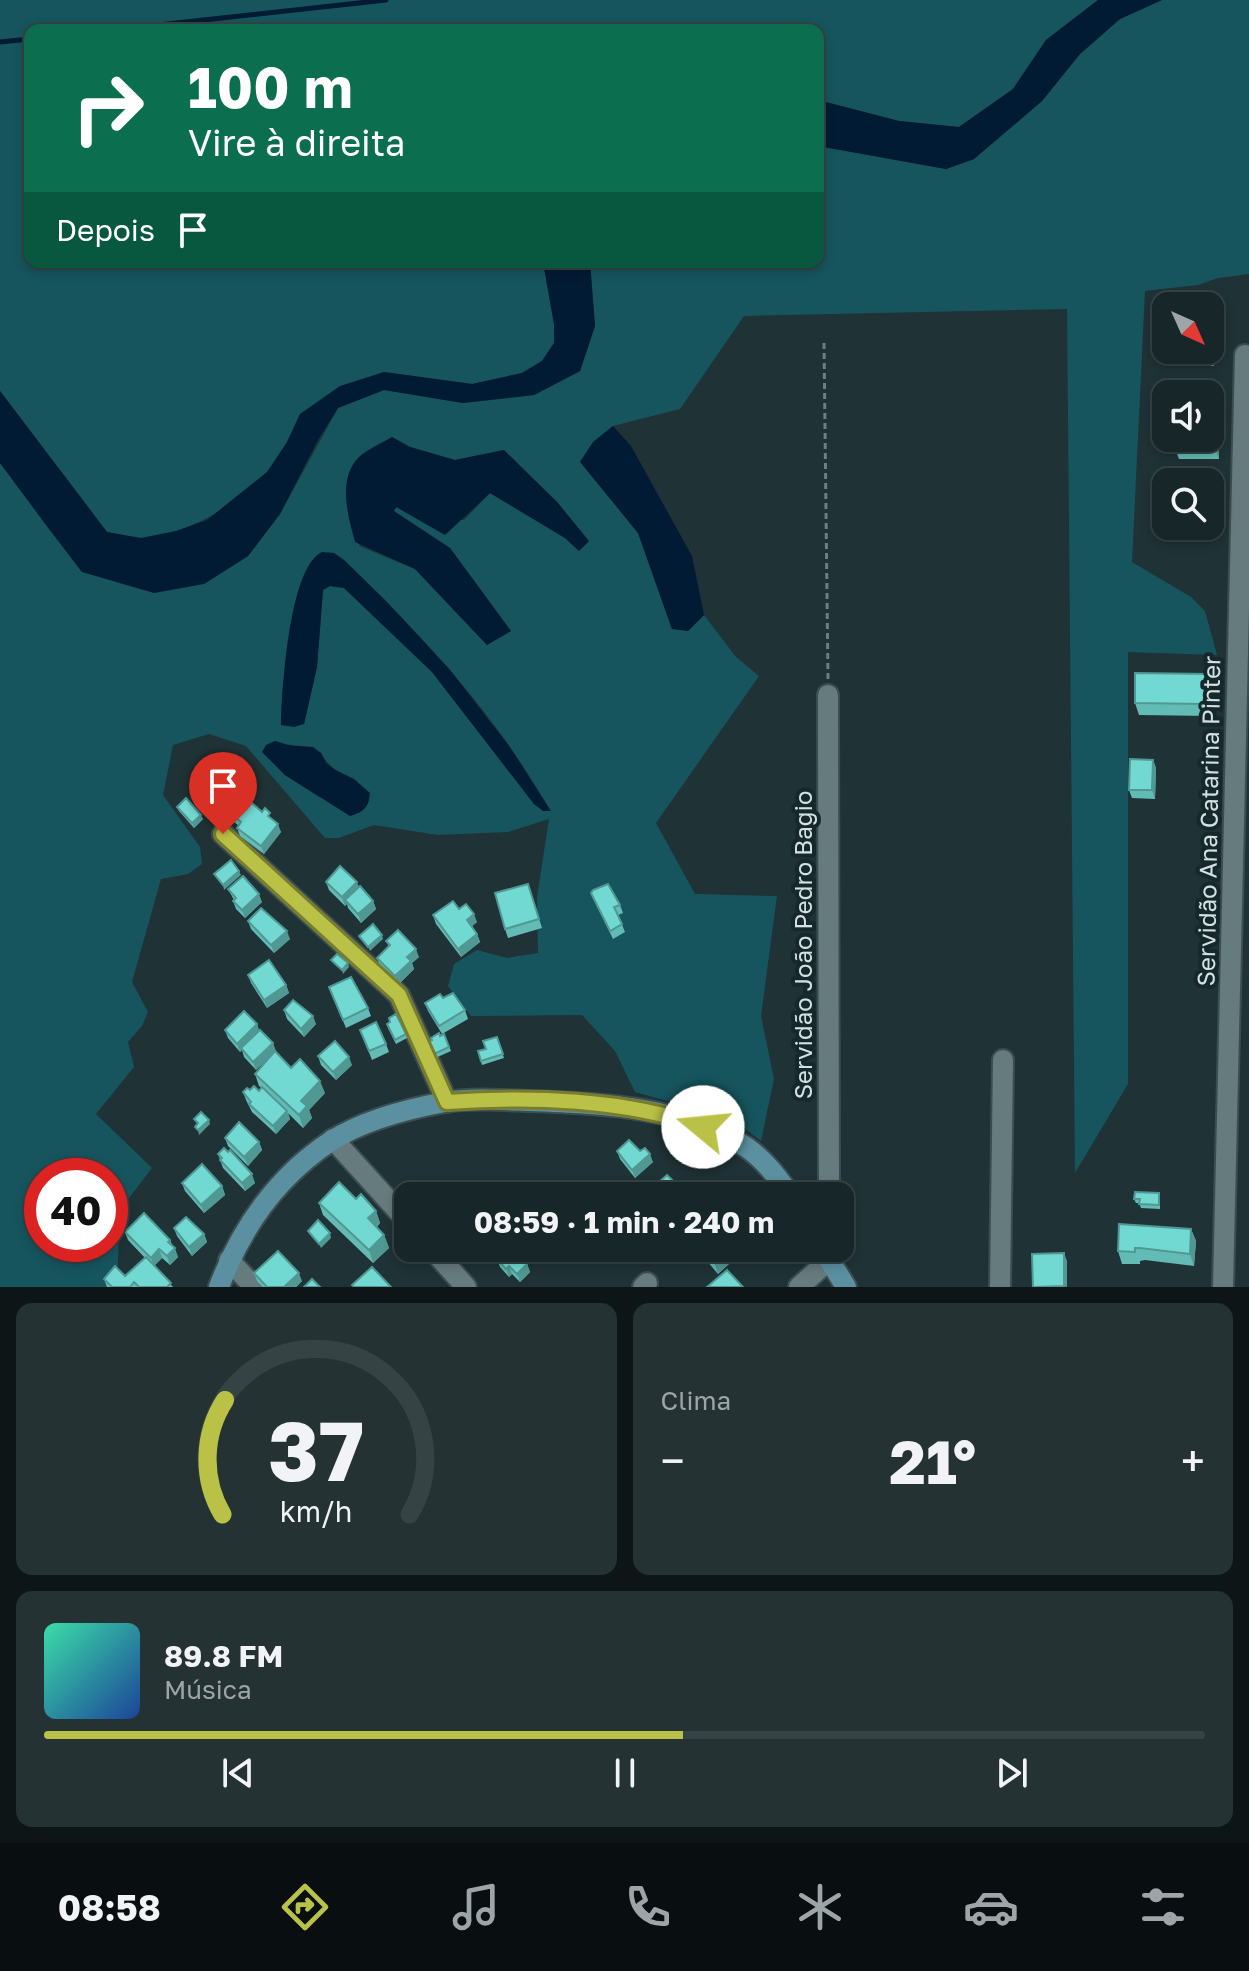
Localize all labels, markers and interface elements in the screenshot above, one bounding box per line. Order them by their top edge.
text: 100 m [188,53,353,120]
icon: right [56,56,160,160]
text: Vire à direita [188,121,405,164]
icon: arrive [171,208,215,252]
text: Depois [56,212,155,248]
north arrow [1152,292,1224,364]
map controls [1152,292,1224,540]
button: sound [1152,380,1224,452]
button: search [1152,468,1224,540]
street label: Servidão Ana Catarina Pinter [1191,655,1225,987]
pin [189,752,257,834]
icon: arrive [201,764,245,808]
street label: Servidão João Pedro Bagio [788,791,817,1099]
position arrow [661,1085,745,1169]
speed limit sign: 40 [24,1158,128,1262]
text: 08:59 · 1 min · 240 m [474,1204,774,1240]
text: Clima [661,1385,731,1416]
text: 37 [268,1399,364,1499]
text: 21° [889,1425,976,1497]
text: − [661,1434,685,1487]
text: + [1181,1434,1205,1487]
text: km/h [280,1494,353,1528]
text: 89.8 FM [164,1638,283,1674]
text: Música [164,1674,252,1705]
icon: previous [216,1751,260,1795]
icon: pause [603,1751,647,1795]
icon: next [990,1751,1034,1795]
icon: directions [277,1879,333,1935]
icon: music [448,1879,504,1935]
icon: phone [620,1879,676,1935]
icon: climate [792,1879,848,1935]
icon: car [963,1879,1019,1935]
icon: filters [1135,1879,1191,1935]
text: 08:58 [58,1886,161,1929]

